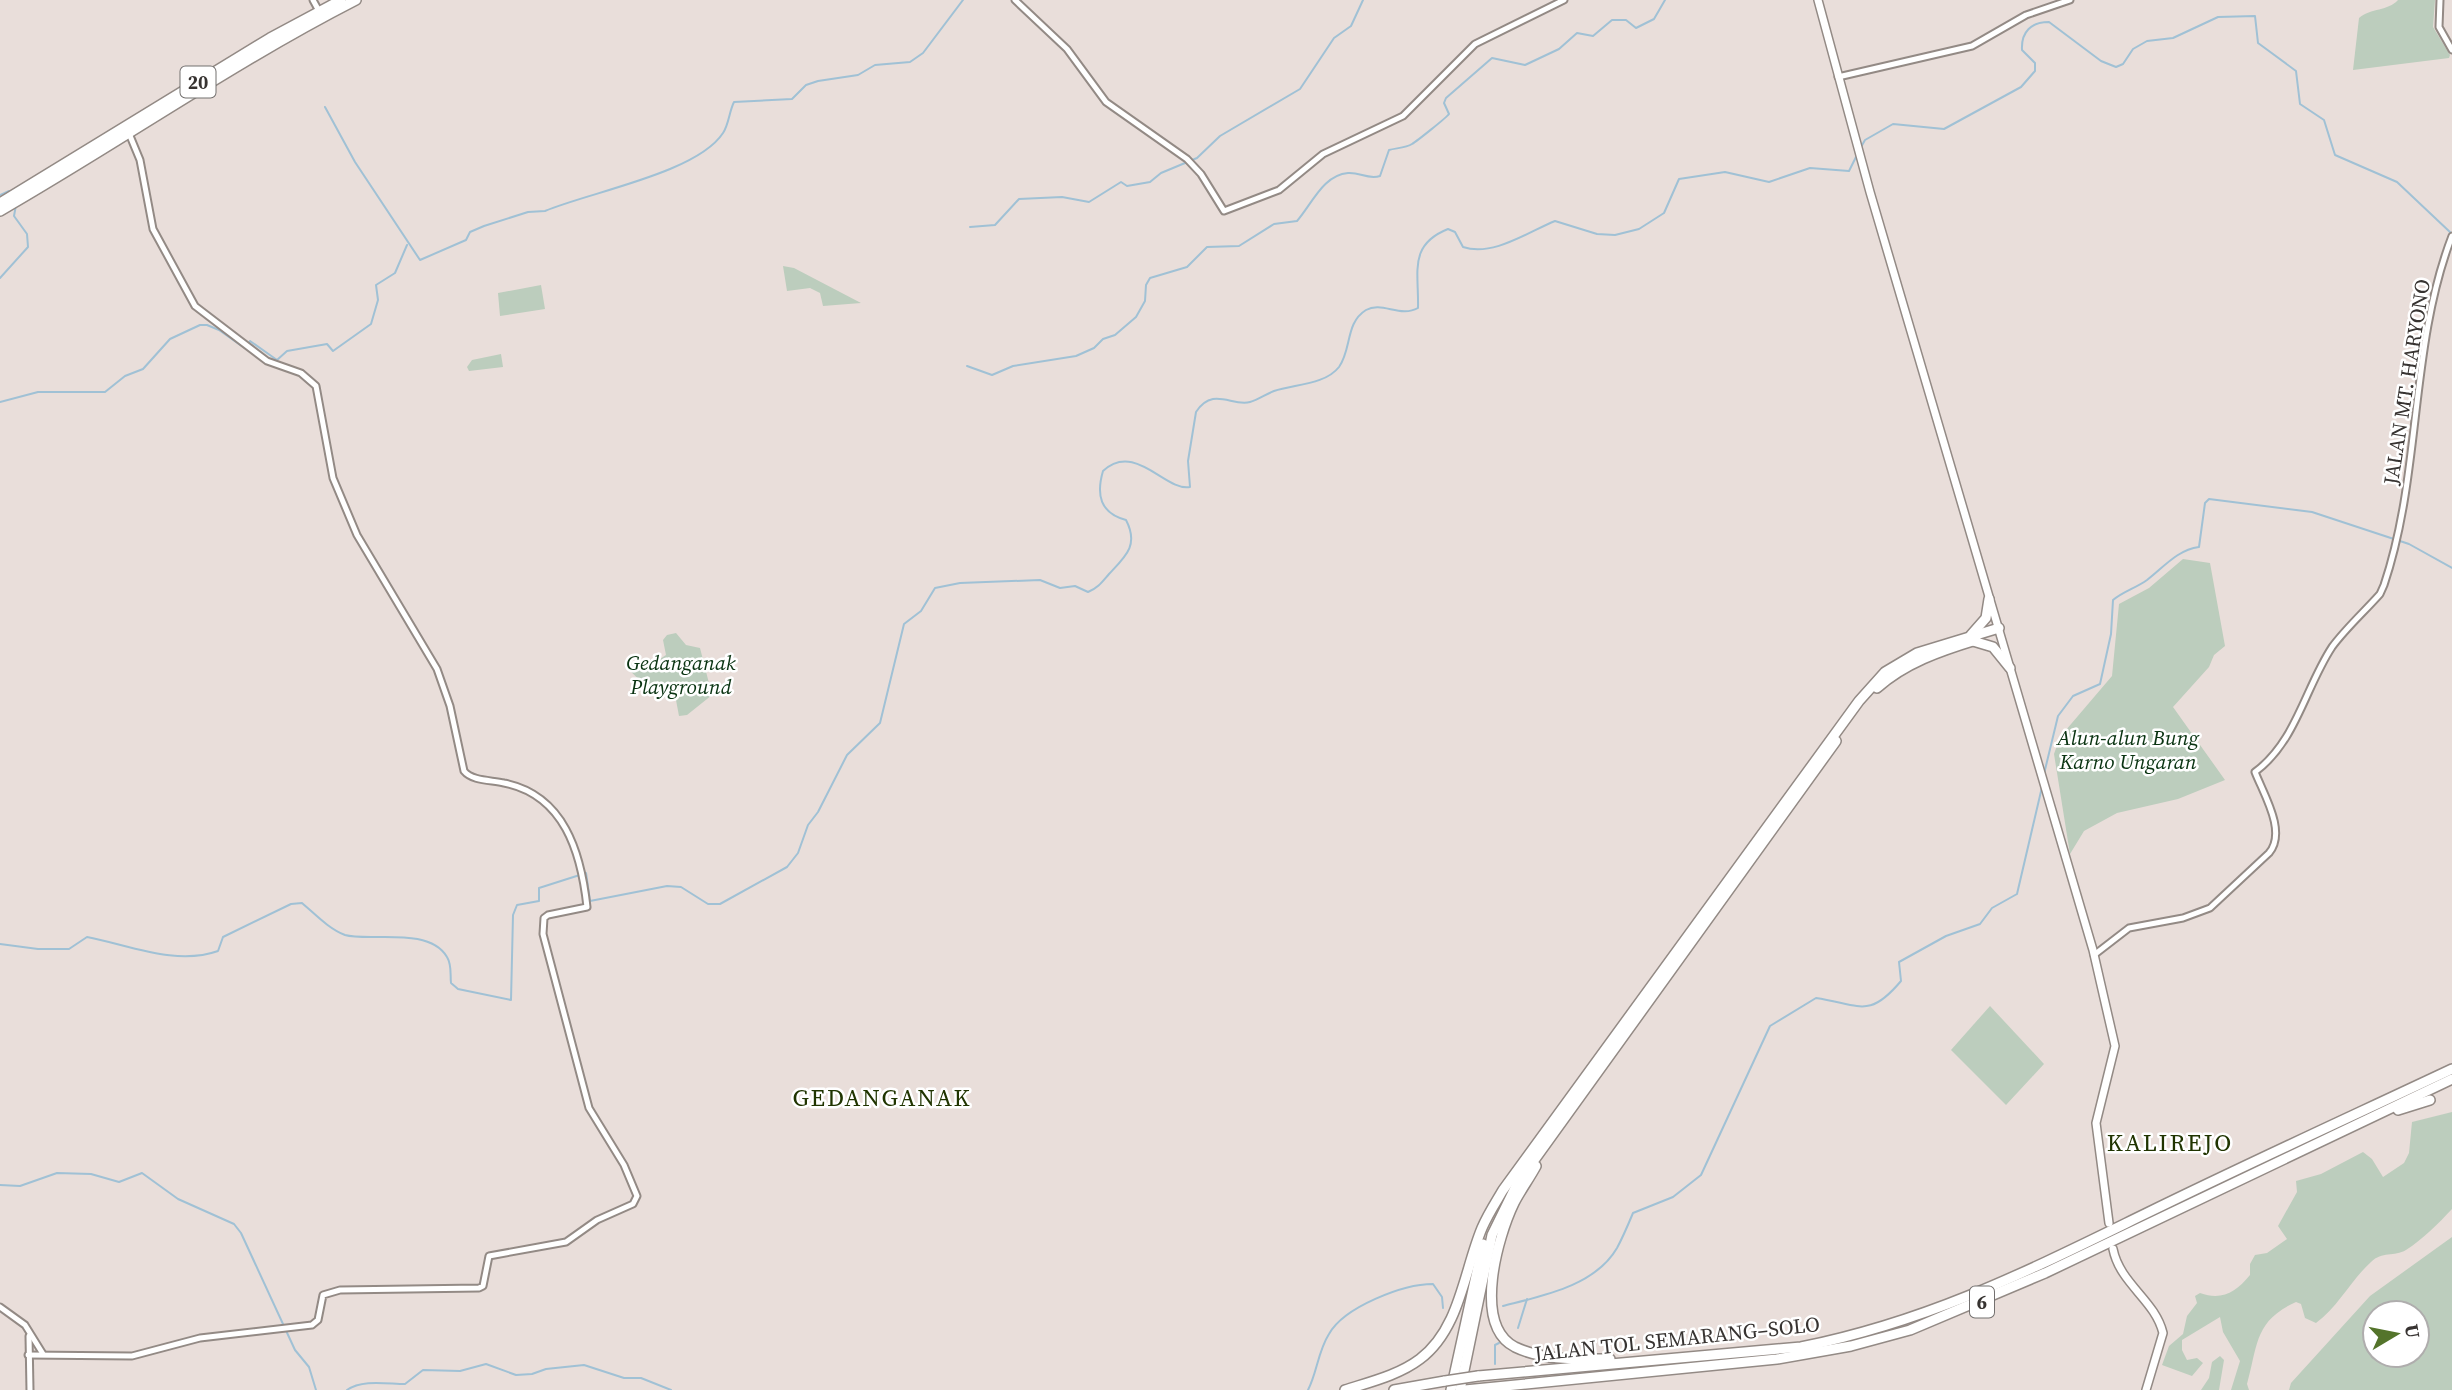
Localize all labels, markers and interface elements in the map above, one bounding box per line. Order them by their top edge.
road number: 20 [180,66,216,97]
street label: JALAN MT. HARYONO [2376,277,2437,488]
park label: Gedanganak Playground [626,648,736,701]
park label: Alun-alun Bung Karno Ungaran [2056,723,2200,776]
district label: GEDANGANAK [792,1081,972,1114]
district label: KALIREJO [2107,1126,2233,1159]
road number: 6 [1970,1286,1994,1318]
north arrow [2361,1299,2431,1369]
street label: JALAN TOL SEMARANG–SOLO [1532,1309,1821,1368]
text: U [2399,1322,2427,1340]

